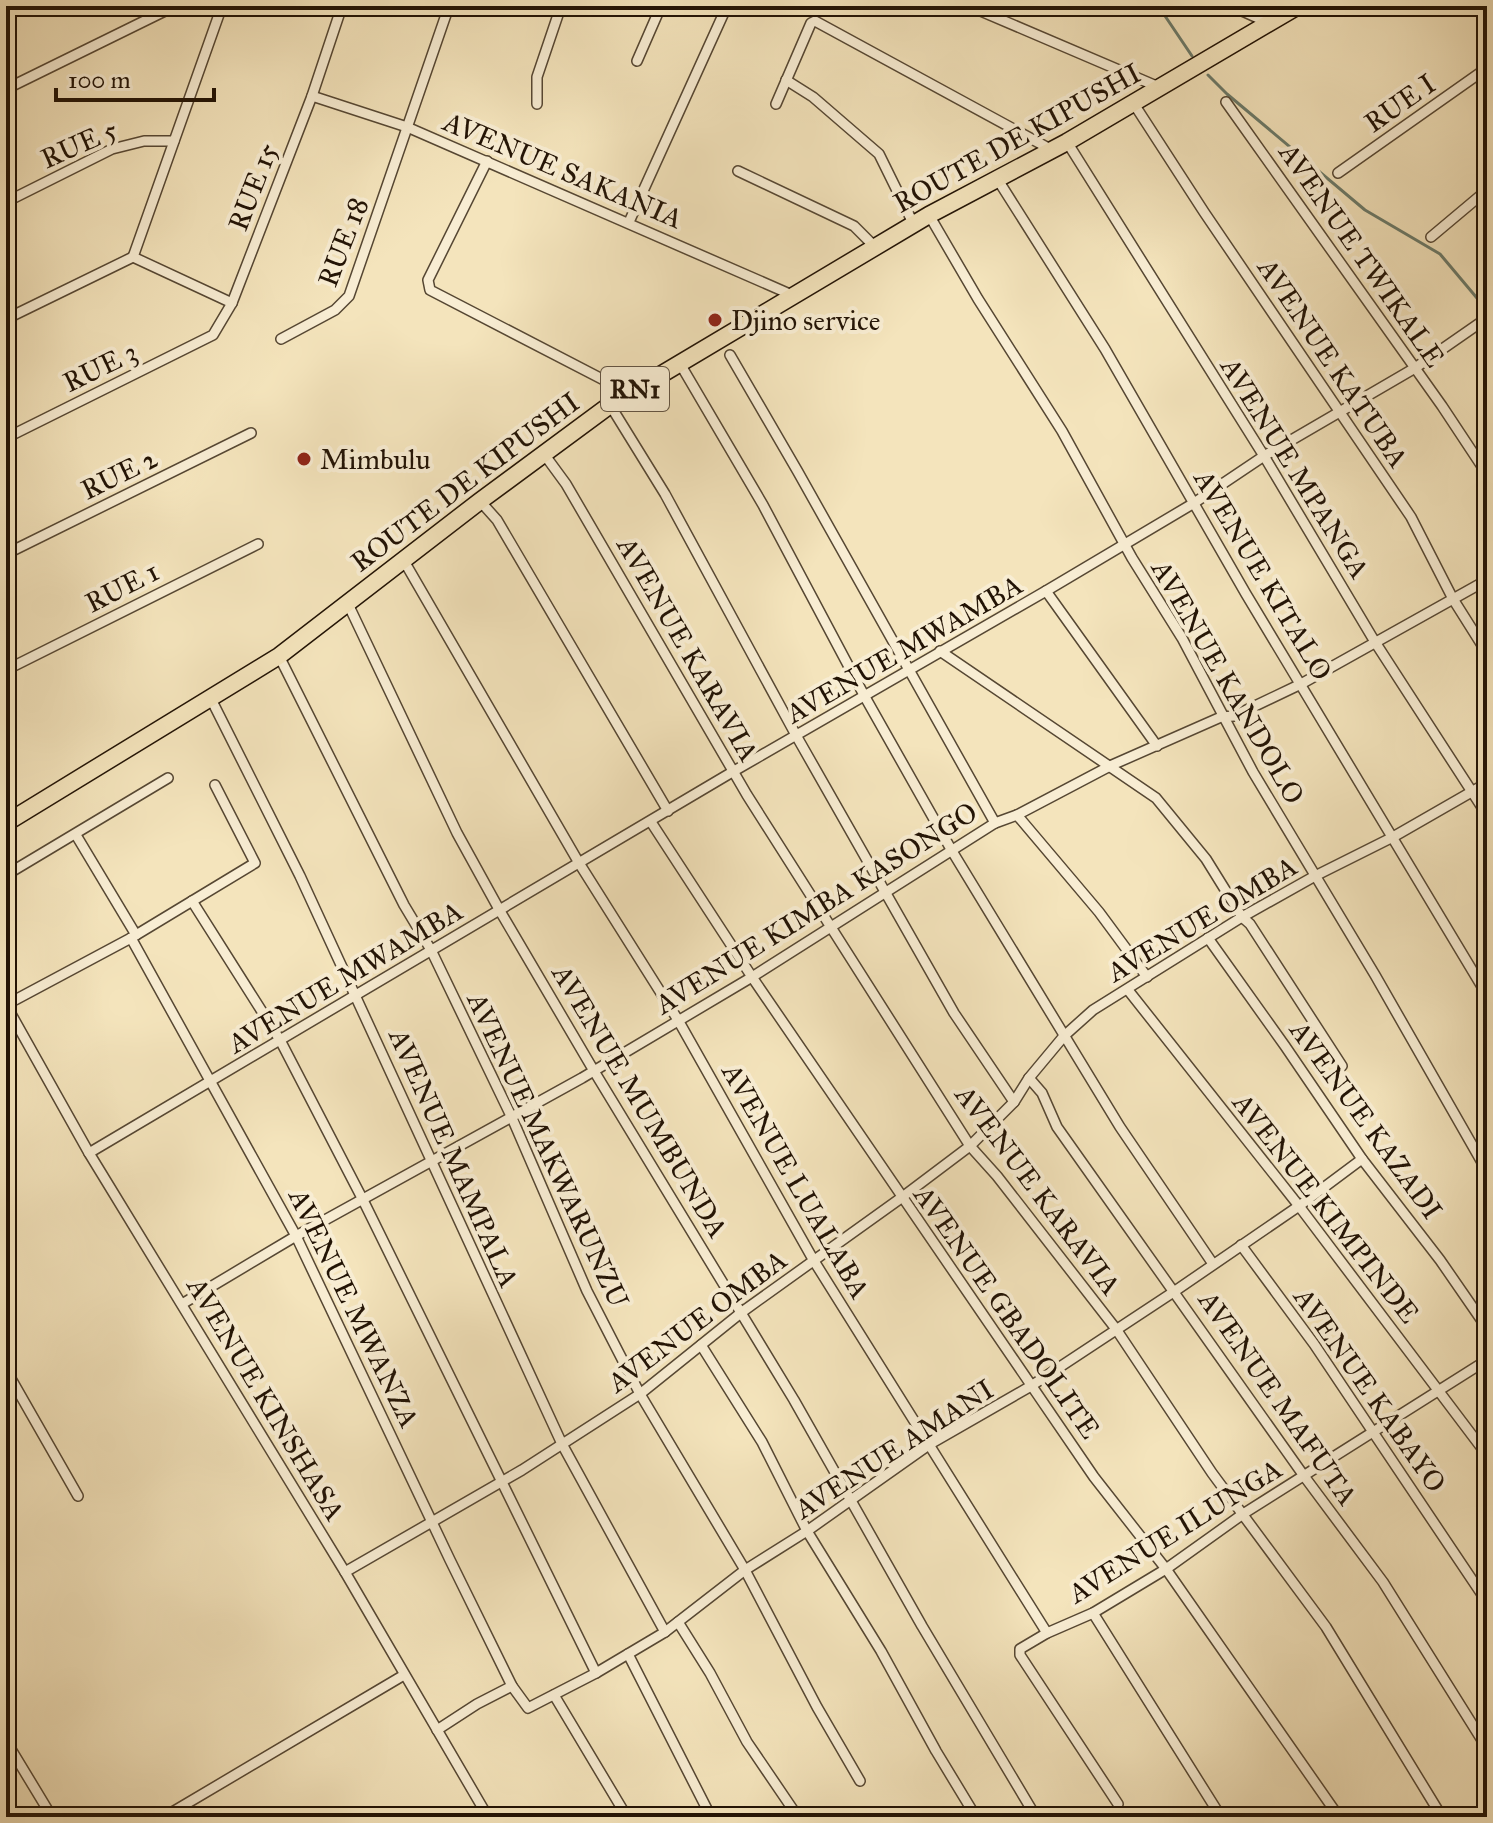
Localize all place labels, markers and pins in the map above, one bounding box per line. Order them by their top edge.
place label: Djino service [731,303,880,338]
marker: Djino service [706,311,724,329]
place label: Mimbulu [320,442,431,477]
marker: Mimbulu [295,450,313,468]

